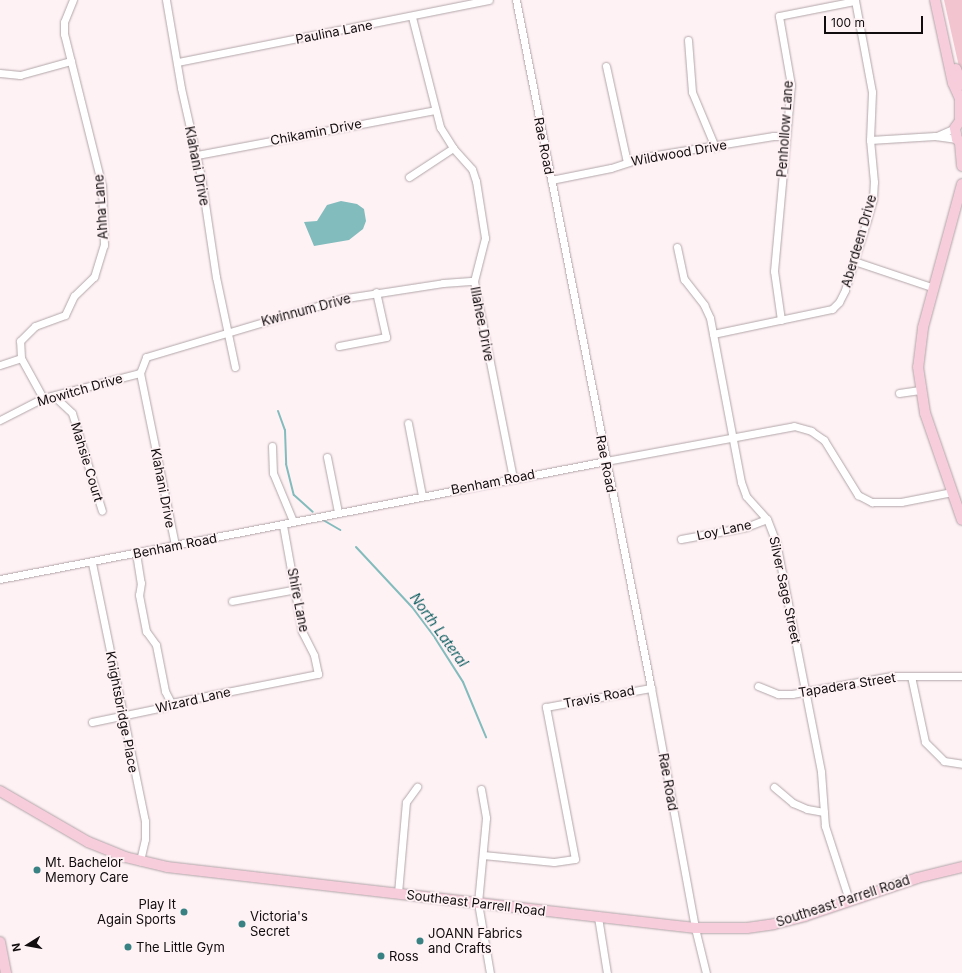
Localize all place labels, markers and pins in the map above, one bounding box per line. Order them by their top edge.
place label: Mt. Bachelor Memory Care [45,855,129,886]
marker: Mt. Bachelor Memory Care [32,865,42,875]
place label: Play It Again Sports [97,897,176,928]
marker: Play It Again Sports [179,907,189,917]
place label: Victoria's Secret [250,909,308,940]
marker: Victoria's Secret [237,919,247,929]
place label: JOANN Fabrics and Crafts [428,926,522,957]
marker: JOANN Fabrics and Crafts [415,936,425,946]
place label: The Little Gym [136,939,225,955]
marker: The Little Gym [123,942,133,952]
place label: Ross [389,948,419,964]
marker: Ross [376,951,386,961]

